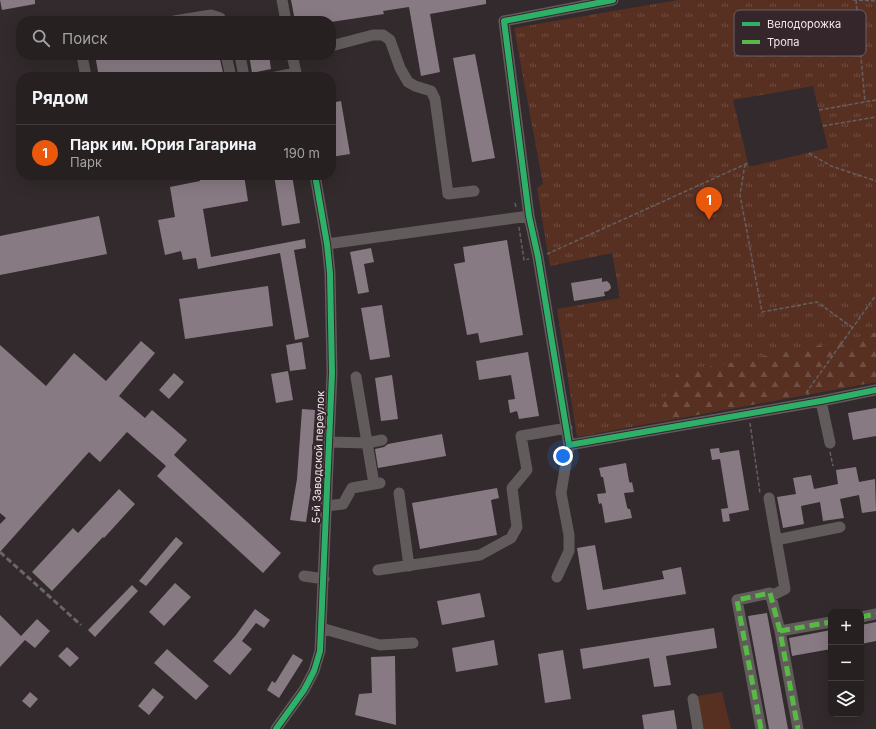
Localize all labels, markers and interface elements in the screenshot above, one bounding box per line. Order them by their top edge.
legend [734,10,866,56]
search box [16,16,336,60]
text: Велодорожка [767,17,841,31]
icon: search [30,27,52,49]
text: Поиск [62,29,108,48]
text: Тропа [767,35,799,49]
text: Рядом [32,88,88,108]
text: Парк им. Юрия Гагарина [70,135,256,154]
text: 1 [42,145,48,161]
text: 190 m [283,145,320,161]
text: Парк [70,154,102,170]
pin: 1 [696,187,722,220]
street label: 5-й Заводской переулок [309,390,327,524]
your location [553,446,573,466]
map controls [828,609,864,717]
button: + [828,609,864,645]
button: − [828,645,864,681]
button: layers [828,681,864,717]

